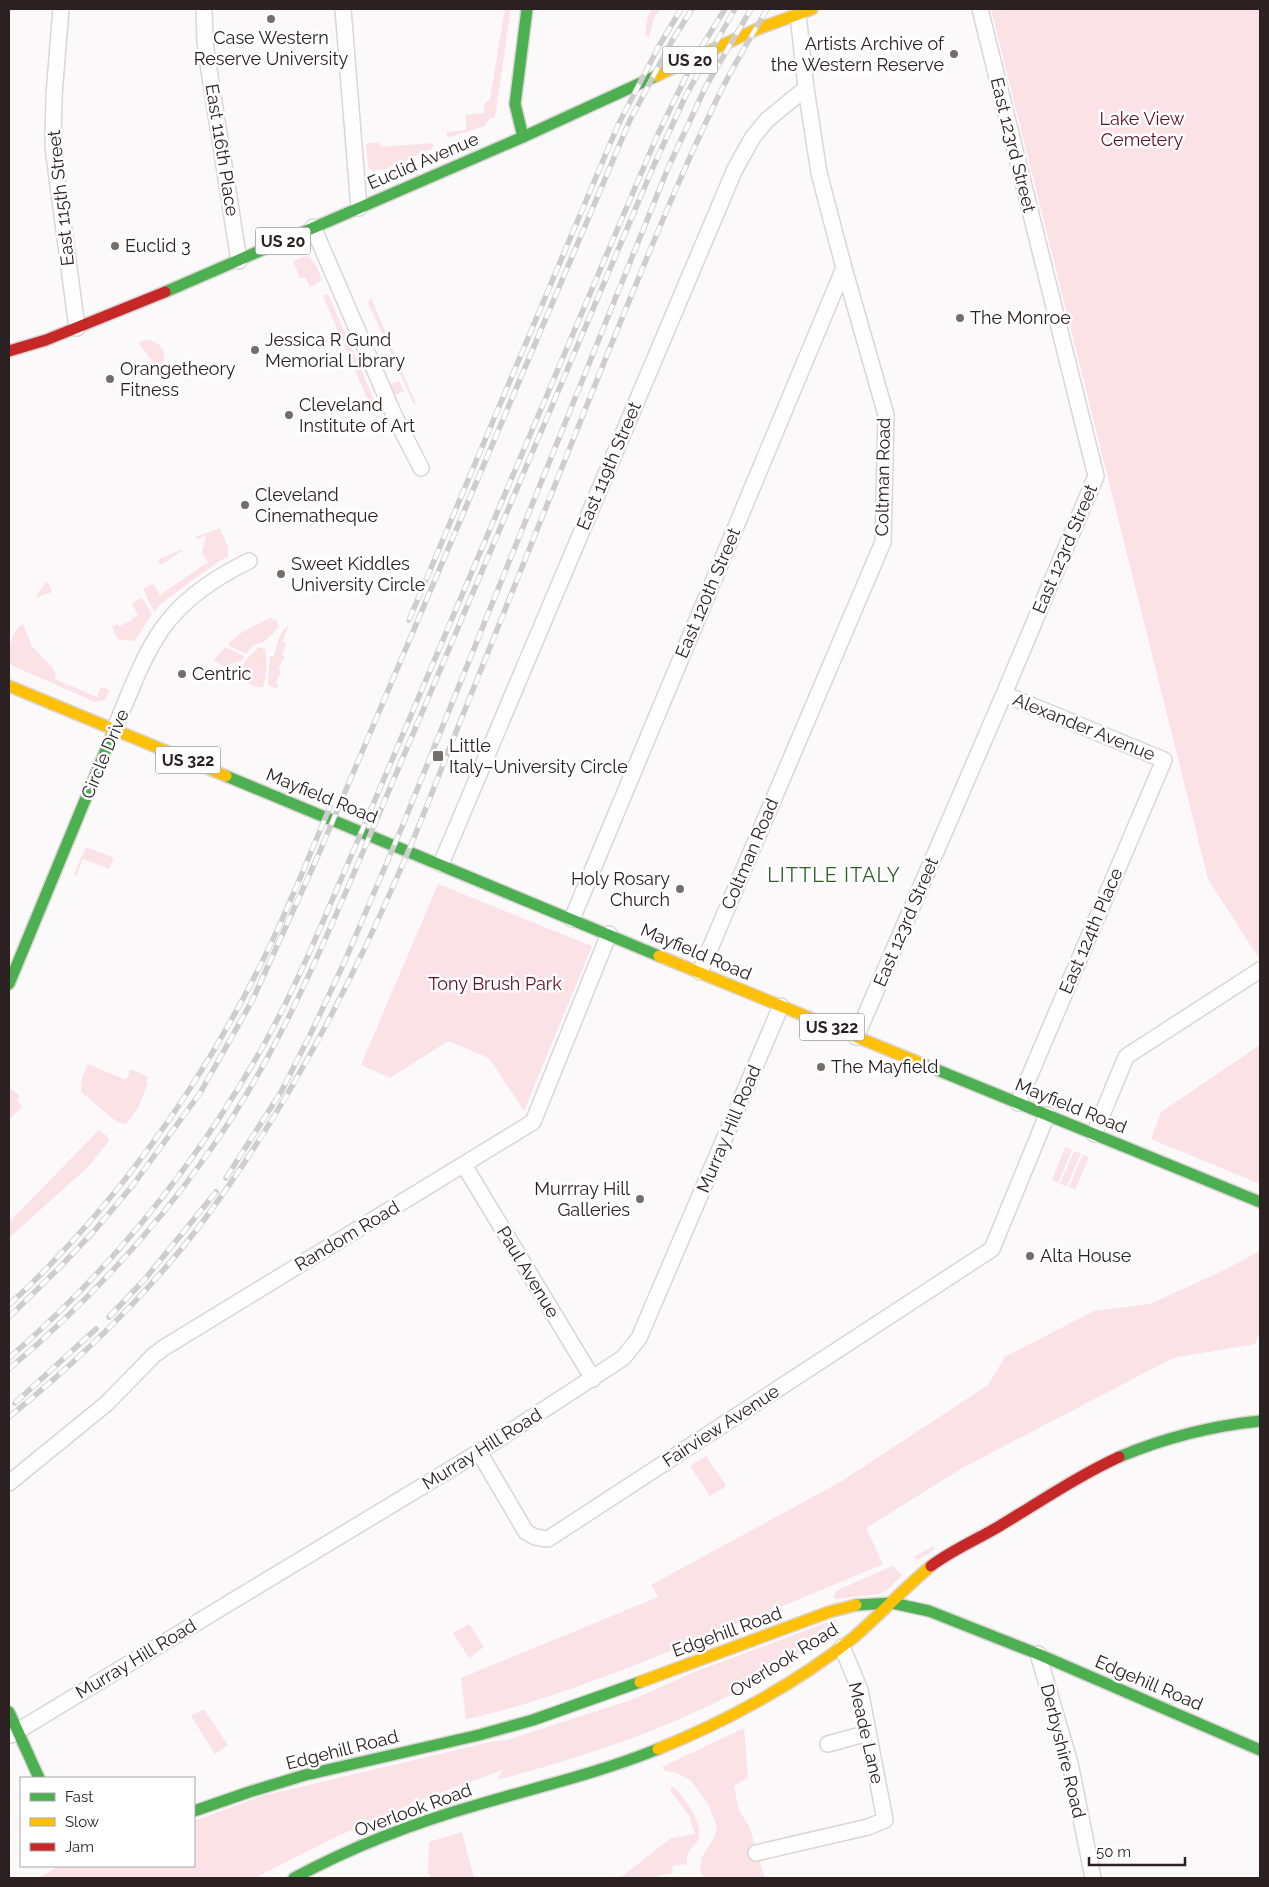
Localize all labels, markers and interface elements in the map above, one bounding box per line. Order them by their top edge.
marker: Case Western Reserve University [265,13,277,25]
place label: Case Western Reserve University [194,27,348,69]
place label: Artists Archive of the Western Reserve [771,33,945,75]
road number: US 20 [662,46,718,74]
marker: Artists Archive of the Western Reserve [948,48,960,60]
street label: East 123rd Street [987,75,1040,215]
street label: East 116th Place [202,82,243,218]
park label: Lake View Cemetery [1100,108,1185,150]
street label: Euclid Avenue [364,128,482,193]
street label: East 115th Street [43,129,78,267]
road number: US 20 [256,228,310,255]
place label: Euclid 3 [125,235,191,256]
marker: Euclid 3 [109,240,121,252]
place label: The Monroe [970,307,1071,328]
marker: The Monroe [954,312,966,324]
place label: Jessica R Gund Memorial Library [265,329,405,371]
marker: Jessica R Gund Memorial Library [249,344,261,356]
place label: Orangetheory Fitness [120,358,236,400]
marker: Orangetheory Fitness [104,373,116,385]
place label: Cleveland Institute of Art [299,394,415,436]
street label: East 119th Street [572,399,645,533]
marker: Cleveland Institute of Art [283,409,295,421]
street label: Coltman Road [871,418,894,536]
street label: East 123rd Street [1028,481,1101,617]
place label: Cleveland Cinematheque [255,484,378,526]
marker: Cleveland Cinematheque [239,499,251,511]
street label: East 120th Street [671,525,744,661]
place label: Sweet Kiddles University Circle [291,553,426,595]
marker: Sweet Kiddles University Circle [275,568,287,580]
place label: Centric [192,663,252,684]
marker: Centric [176,668,188,680]
street label: Alexander Avenue [1010,688,1159,765]
street label: Circle Drive [76,705,133,802]
place label: Little Italy–University Circle [449,735,628,777]
road number: US 322 [156,746,220,774]
marker: Little Italy–University Circle [431,749,445,763]
street label: Mayfield Road [263,764,381,827]
street label: Coltman Road [717,795,782,912]
street label: East 123rd Street [869,854,942,990]
district label: LITTLE ITALY [767,863,901,887]
street label: East 124th Place [1055,864,1127,997]
place label: Holy Rosary Church [571,868,670,910]
marker: Holy Rosary Church [674,883,686,895]
street label: Mayfield Road [638,919,755,984]
park label: Tony Brush Park [428,973,562,994]
road number: US 322 [800,1014,864,1040]
place label: The Mayfield [831,1056,938,1077]
marker: The Mayfield [815,1061,827,1073]
street label: Murray Hill Road [692,1062,765,1196]
street label: Mayfield Road [1012,1074,1130,1137]
place label: Murrray Hill Galleries [534,1178,630,1220]
marker: Murrray Hill Galleries [634,1193,646,1205]
street label: Random Road [291,1196,403,1275]
street label: Paul Avenue [493,1222,564,1322]
place label: Alta House [1040,1245,1132,1266]
marker: Alta House [1024,1250,1036,1262]
street label: Fairview Avenue [659,1380,783,1471]
street label: Murray Hill Road [418,1403,545,1494]
street label: Edgehill Road [669,1602,784,1661]
street label: Murray Hill Road [72,1614,200,1703]
street label: Overlook Road [726,1618,842,1701]
street label: Edgehill Road [1092,1650,1206,1715]
street label: Meade Lane [845,1680,888,1786]
street label: Derbyshire Road [1037,1682,1090,1820]
street label: Edgehill Road [284,1725,400,1774]
legend [20,1777,195,1867]
street label: Overlook Road [351,1779,474,1840]
text: Fast [65,1788,93,1806]
text: Slow [65,1813,99,1831]
scale bar [1089,1834,1185,1866]
text: Jam [65,1838,94,1856]
text: 50 m [1096,1843,1131,1861]

